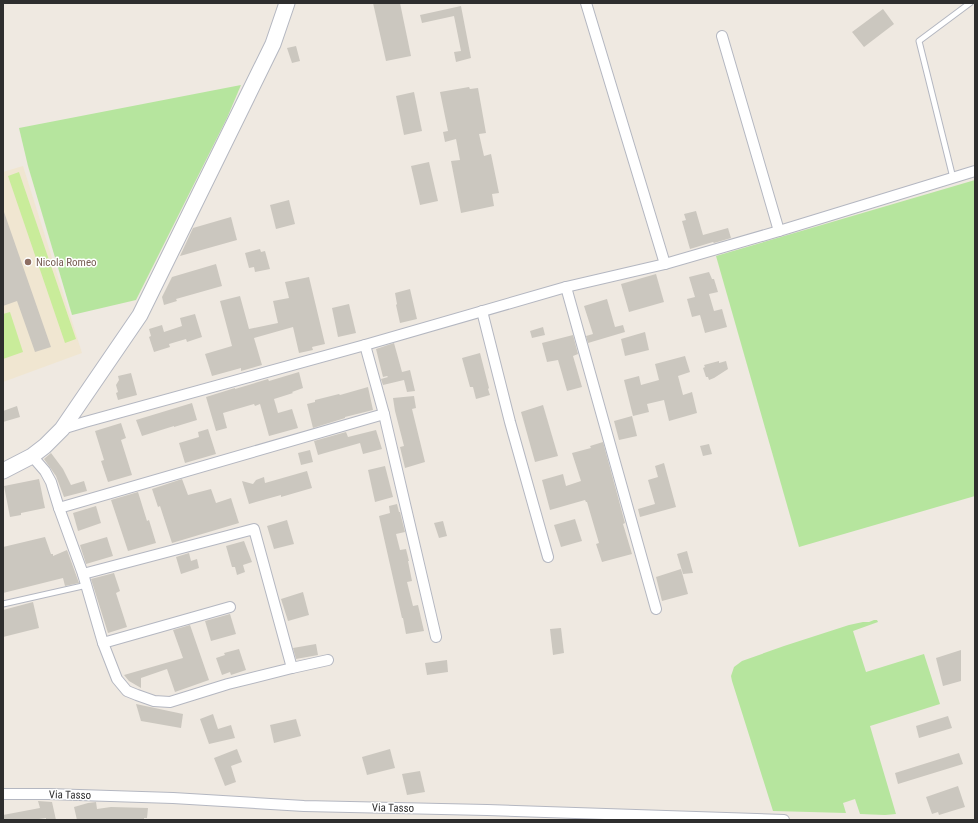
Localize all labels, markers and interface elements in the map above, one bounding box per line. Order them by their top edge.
place label: Nicola Romeo [36,256,97,269]
marker: Nicola Romeo [23,257,33,267]
street label: Via Tasso [49,788,92,802]
street label: Via Tasso [372,801,415,815]

